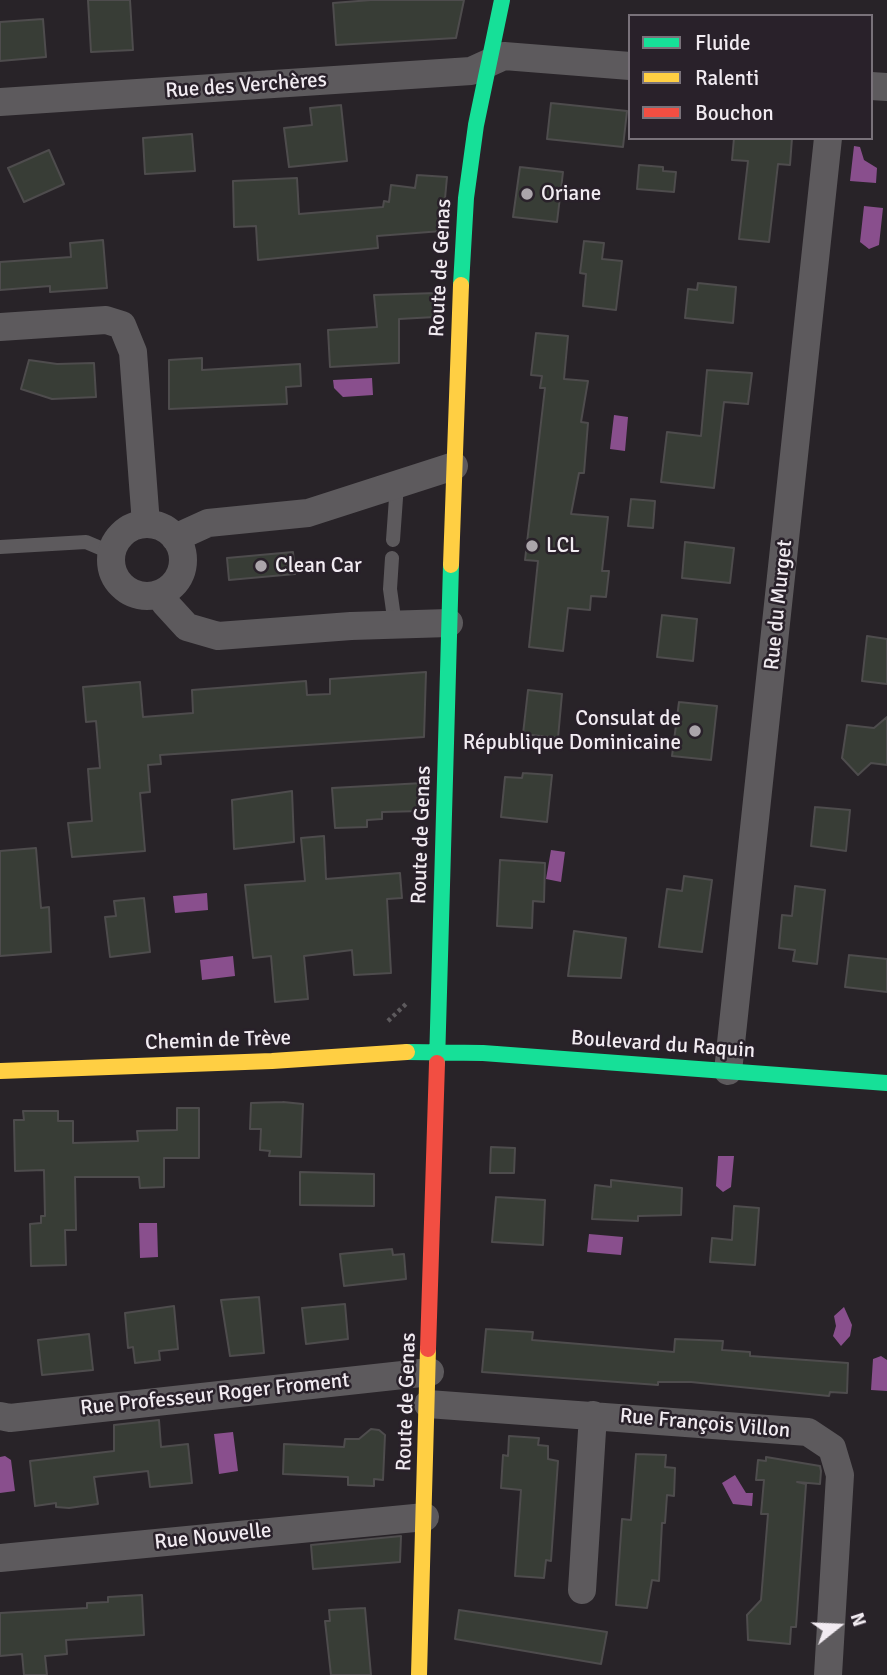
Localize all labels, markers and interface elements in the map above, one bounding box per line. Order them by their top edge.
legend [628,14,873,140]
text: Fluide [695,30,751,56]
text: Ralenti [695,65,759,91]
street label: Rue des Verchères [164,68,328,104]
text: Bouchon [695,100,774,126]
place label: Oriane [541,181,601,207]
marker: Oriane [519,186,535,202]
street label: Route de Genas [425,198,457,338]
place label: LCL [546,533,580,559]
marker: LCL [524,538,540,554]
street label: Rue du Murget [760,539,798,671]
place label: Clean Car [275,553,362,579]
marker: Clean Car [253,558,269,574]
place label: Consulat de République Dominicaine [463,706,681,756]
marker: Consulat de République Dominicaine [687,723,703,739]
street label: Route de Genas [407,765,437,905]
street label: Chemin de Trève [145,1026,291,1056]
street label: Boulevard du Raquin [570,1026,756,1064]
street label: Route de Genas [392,1332,422,1472]
street label: Rue Professeur Roger Froment [79,1368,351,1422]
street label: Rue François Villon [619,1404,791,1444]
street label: Rue Nouvelle [153,1518,273,1556]
north arrow [803,1591,873,1661]
text: N [845,1610,871,1630]

